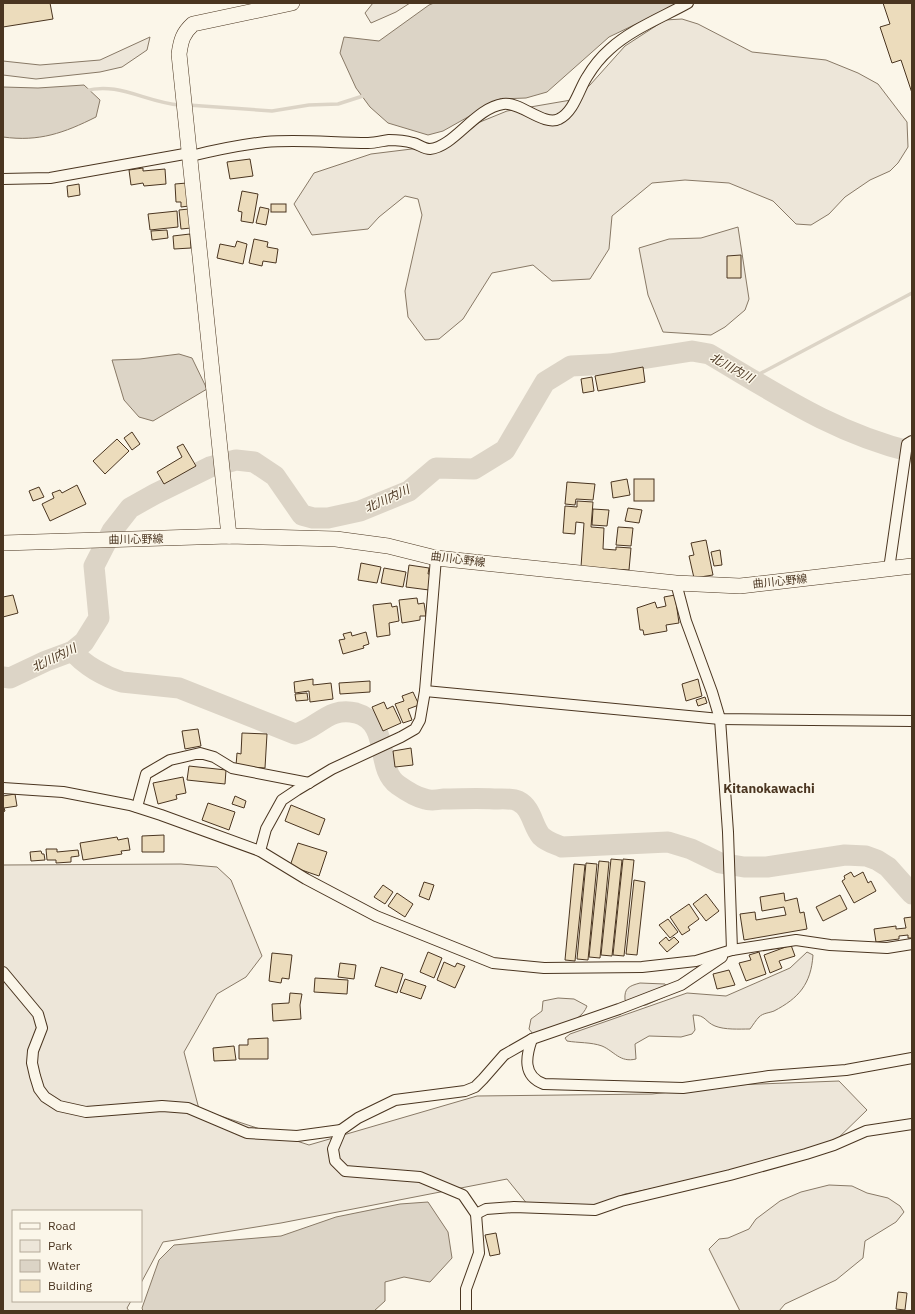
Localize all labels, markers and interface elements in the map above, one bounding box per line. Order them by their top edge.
water label: 北川内川 [708,349,759,387]
water label: 北川内川 [362,481,414,515]
street label: 曲川心野線 [108,532,164,546]
street label: 曲川心野線 [430,549,486,569]
street label: 曲川心野線 [752,571,808,591]
water label: 北川内川 [29,639,80,675]
district label: Kitanokawachi [723,780,815,797]
legend [12,1210,142,1302]
text: Road [48,1218,76,1233]
text: Park [48,1238,73,1253]
text: Water [48,1258,81,1273]
text: Building [48,1278,93,1293]

